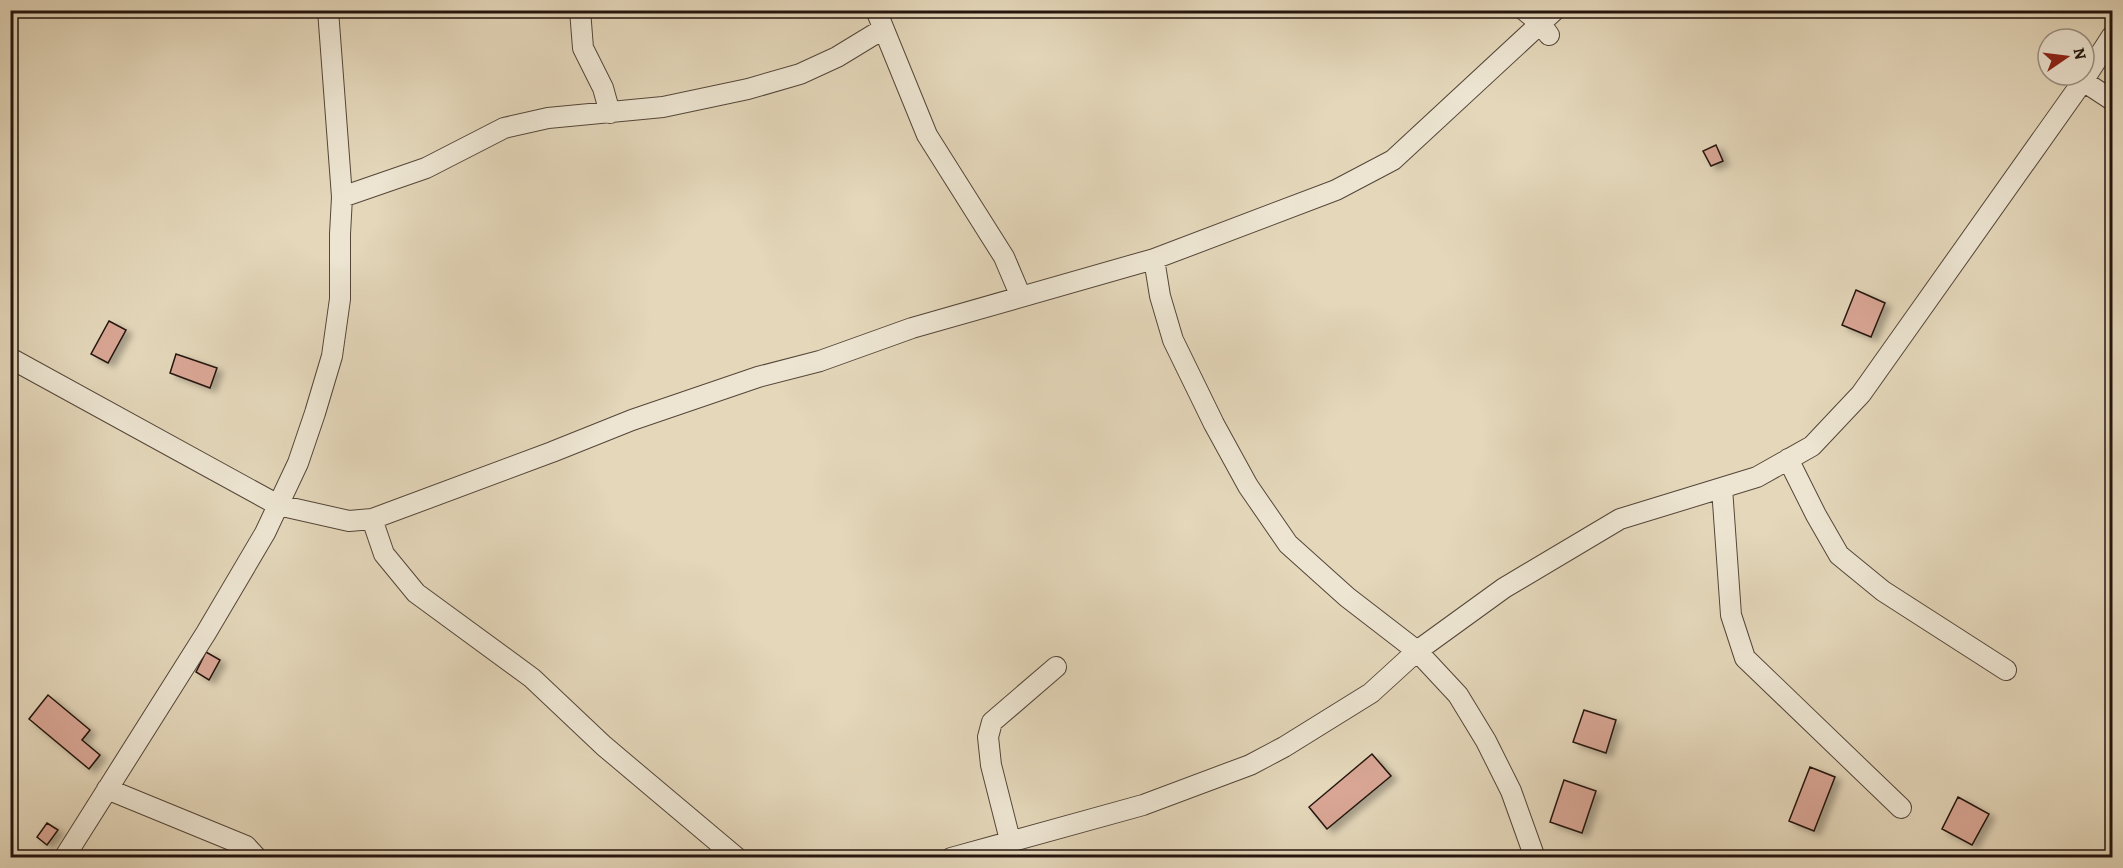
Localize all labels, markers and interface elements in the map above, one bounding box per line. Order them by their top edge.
north arrow [2036,27,2096,87]
text: N [2068,45,2092,62]

